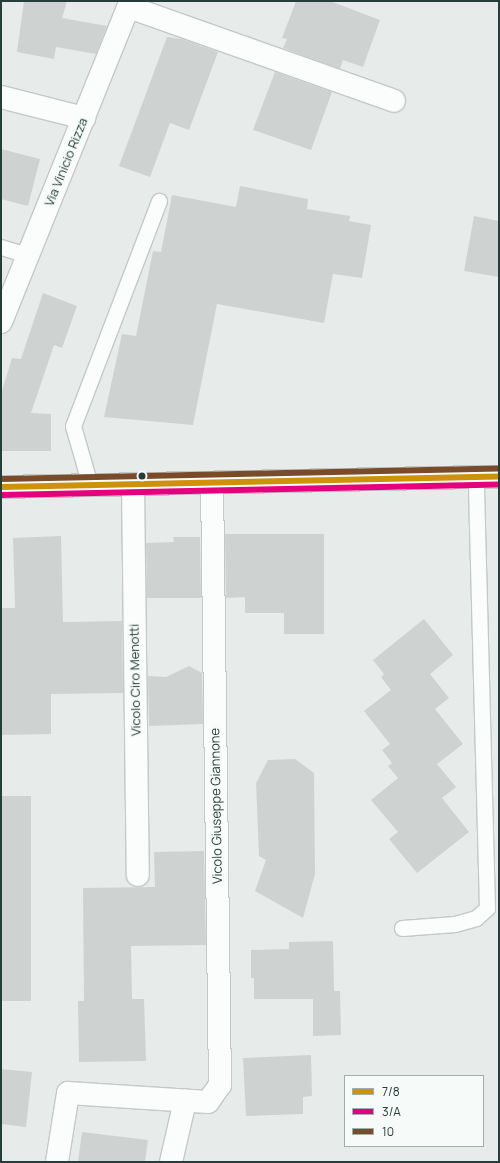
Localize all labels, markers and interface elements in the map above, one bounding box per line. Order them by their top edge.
street label: Via Vinicio Rizza [41,116,91,208]
unlabelled marker [137,471,147,481]
street label: Vicolo Ciro Menotti [126,624,144,736]
street label: Vicolo Giuseppe Giannone [207,728,225,884]
legend [344,1075,484,1147]
text: 7/8 [382,1083,400,1100]
text: 3/A [382,1103,401,1120]
text: 10 [382,1123,394,1140]

